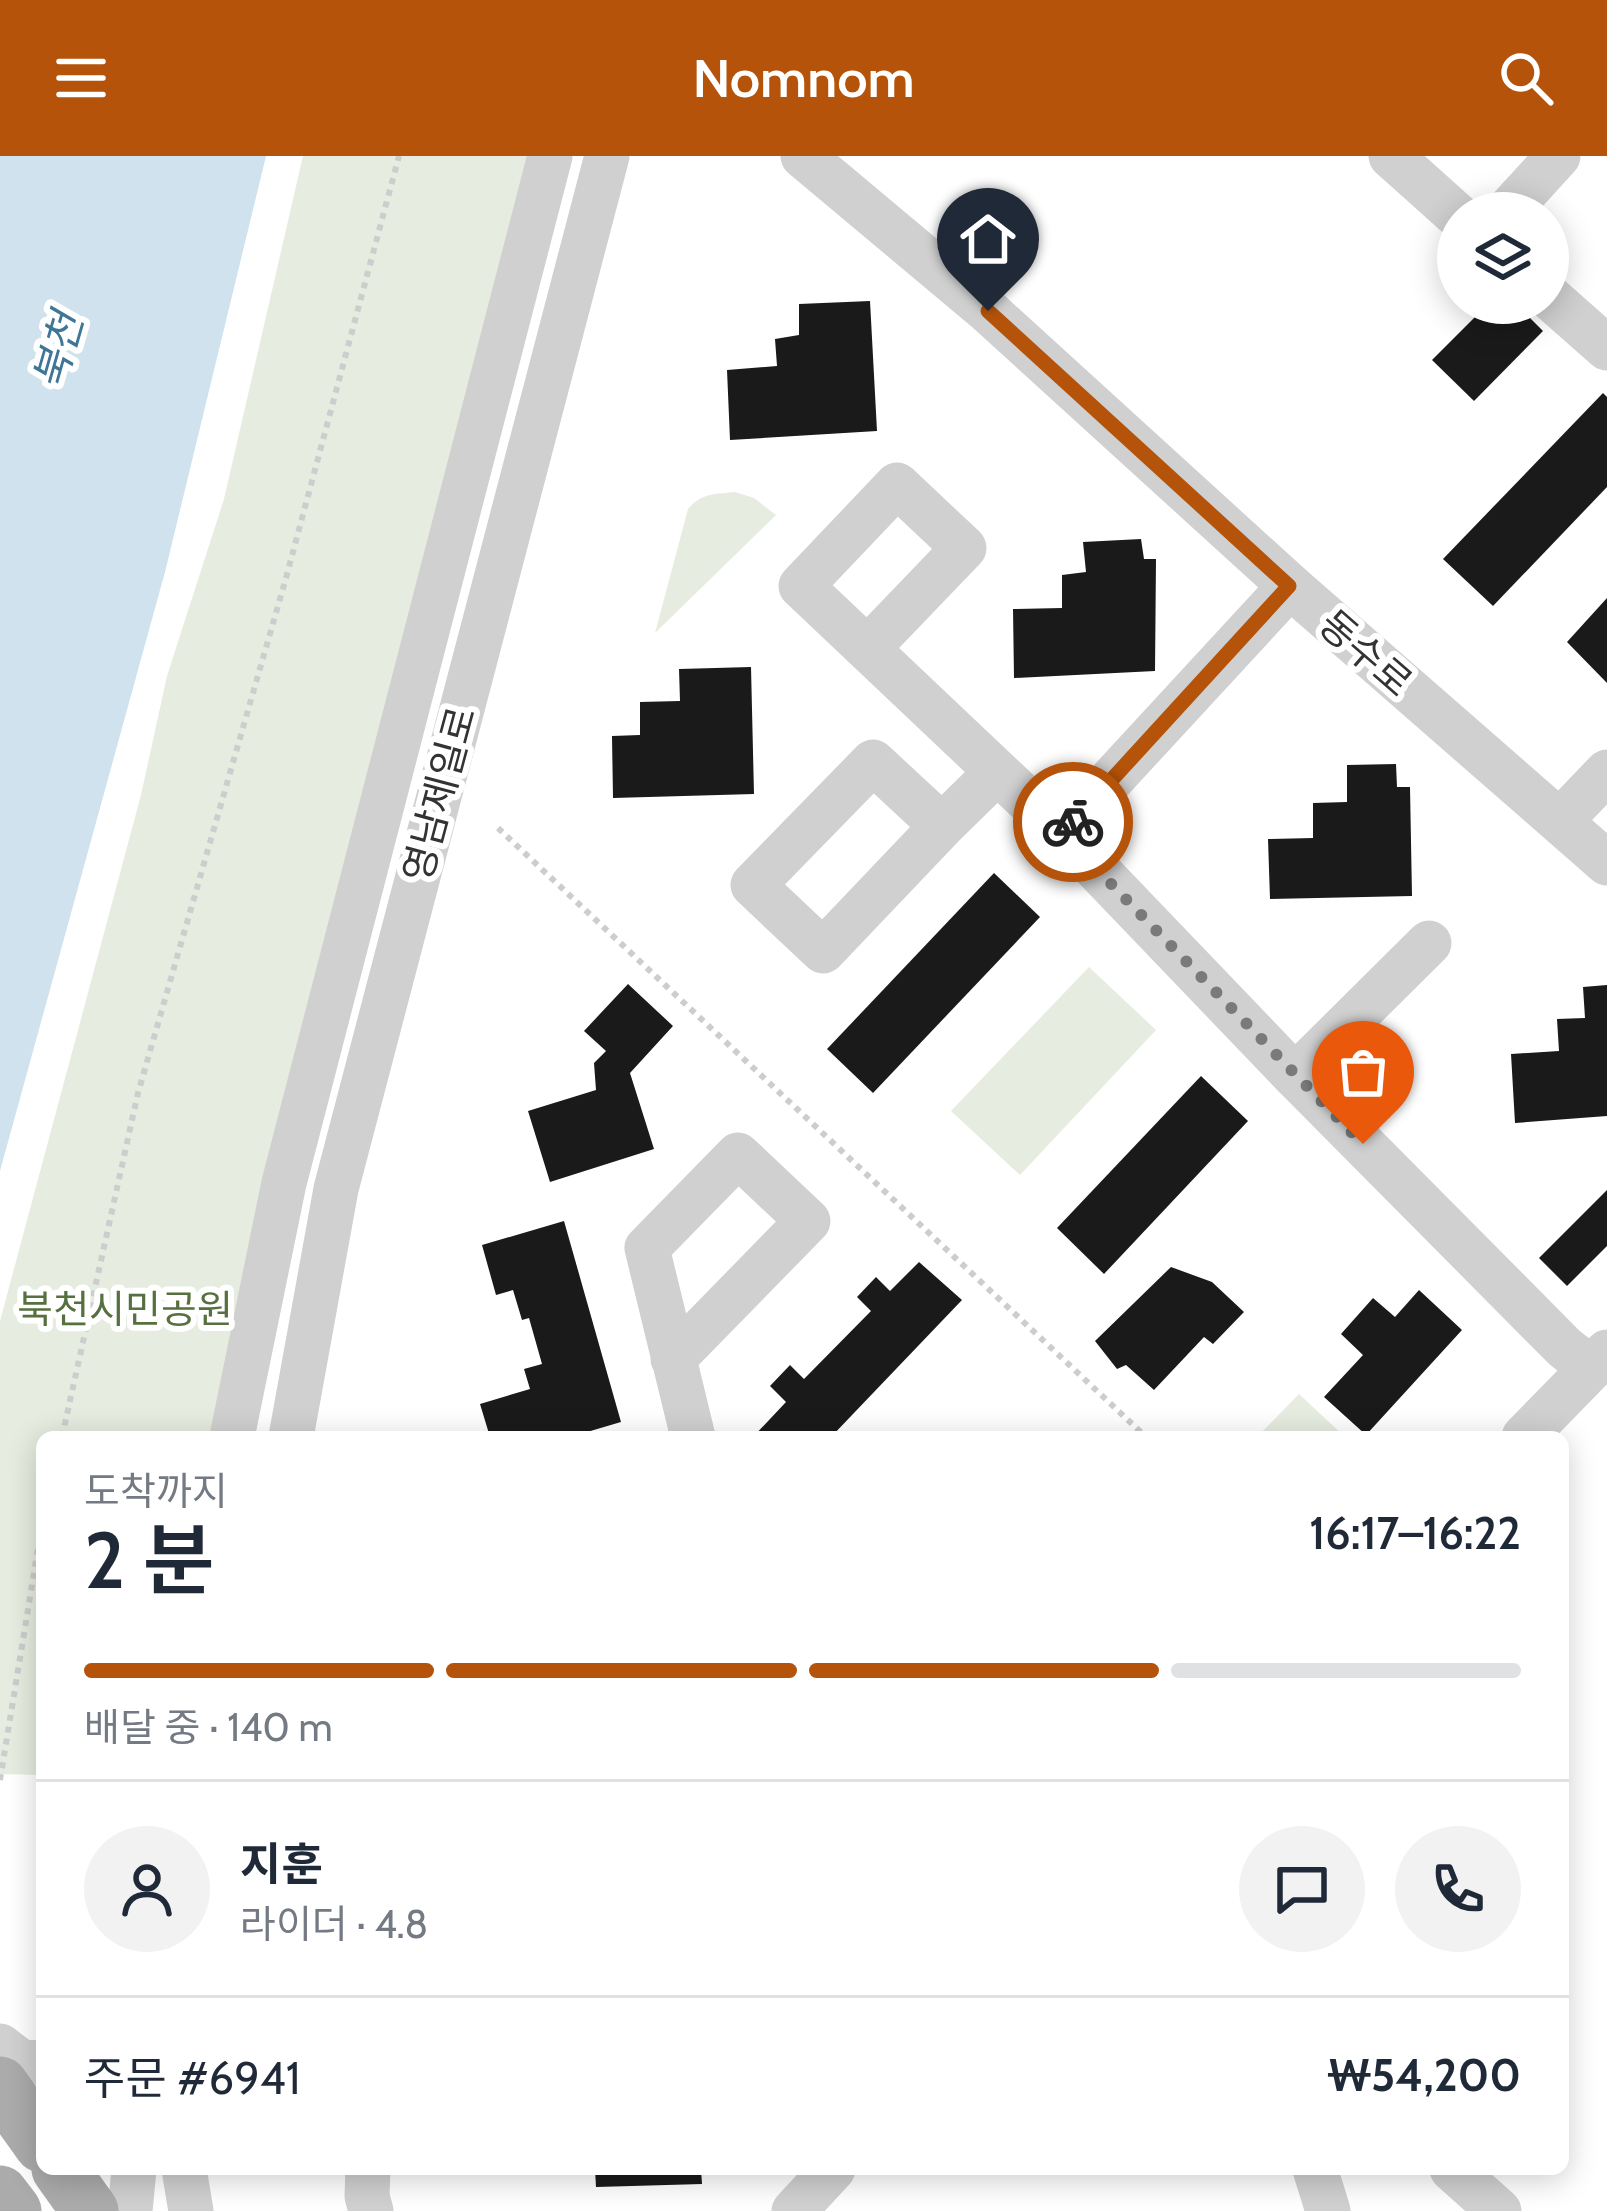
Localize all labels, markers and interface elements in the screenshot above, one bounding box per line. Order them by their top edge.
icon: menu [48,45,114,111]
text: Nomnom [692,45,915,111]
icon: search [1493,45,1559,111]
pin [937,188,1039,311]
map controls [1437,192,1569,324]
button: layers [1437,192,1569,324]
icon: home [955,206,1021,272]
water label: 북천 [22,302,95,395]
street label: 동수로 [1310,600,1422,706]
street label: 영남제일로 [393,701,485,887]
courier [1013,762,1133,882]
icon: bike [1040,789,1106,855]
pin [1312,1021,1414,1144]
icon: bag [1330,1039,1396,1105]
park label: 북천시민공원 [17,1285,233,1333]
text: 도착까지 [84,1467,228,1515]
text: 16:17–16:22 [1309,1506,1521,1560]
text: 2 분 [84,1513,214,1608]
text: 배달 중 · 140 m [84,1703,333,1751]
button: person [84,1826,210,1952]
button: chat [1239,1826,1365,1952]
button: phone [1395,1826,1521,1952]
text: 지훈 [240,1837,323,1891]
text: 라이더 · 4.8 [240,1900,428,1948]
text: ₩54,200 [1328,2048,1521,2102]
text: 주문 #6941 [84,2051,300,2105]

